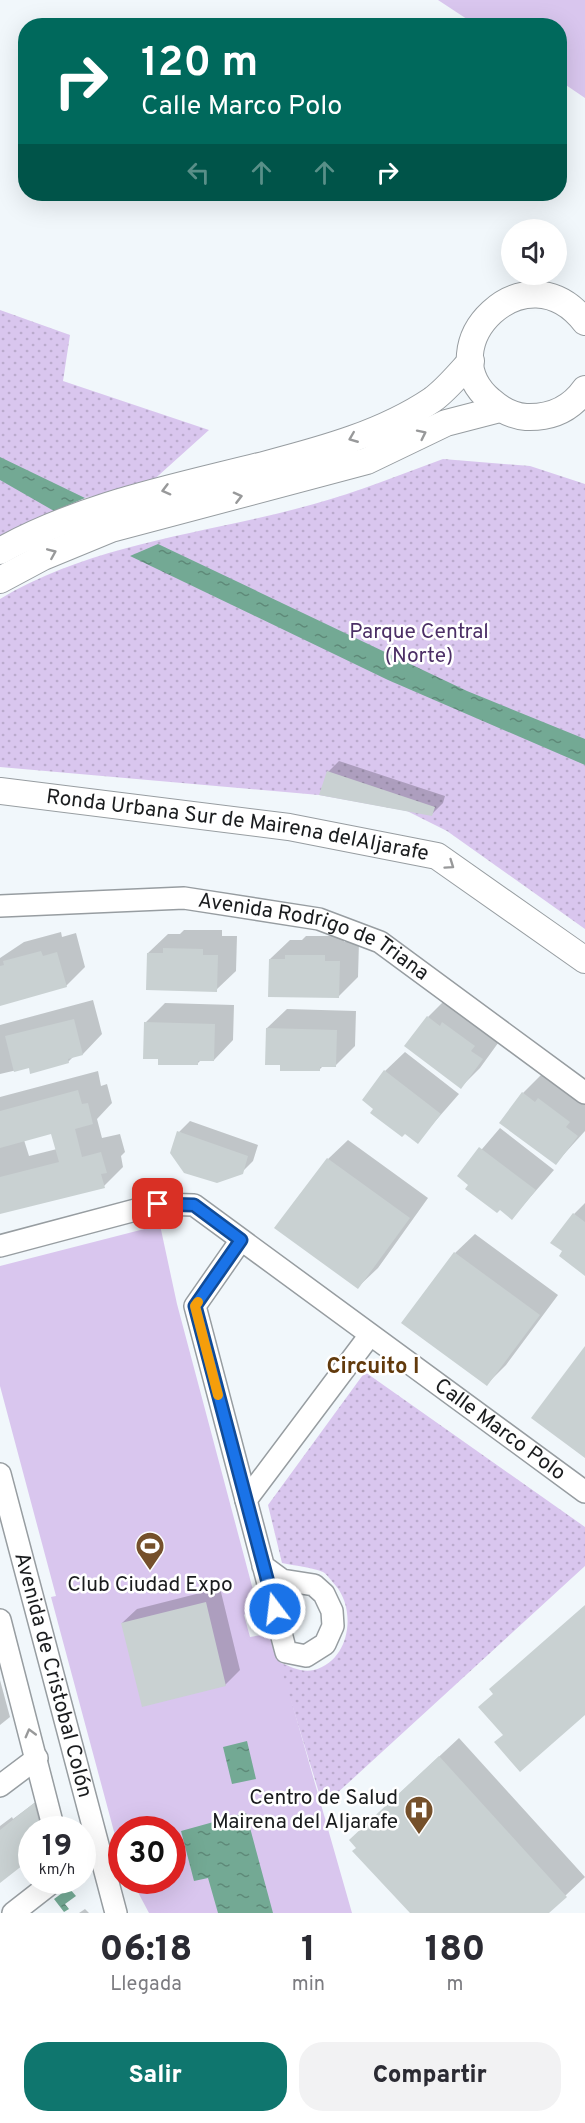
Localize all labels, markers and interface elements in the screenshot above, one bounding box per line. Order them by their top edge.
text: 120 m [141,38,258,91]
icon: right [42,42,120,120]
text: Calle Marco Polo [141,90,342,124]
icon: left [182,156,215,189]
icon: ahead [245,156,278,189]
icon: ahead [308,156,341,189]
icon: right [371,156,404,189]
map controls [501,219,567,285]
button: sound [501,219,567,285]
one-way arrow [416,430,427,442]
one-way arrow [349,431,360,443]
one-way arrow [161,483,171,496]
one-way arrow [233,491,243,504]
one-way arrow [45,548,56,560]
park label: Parque Central (Norte) [349,619,489,670]
street label: Ronda Urbana Sur de Mairena delAljarafe [45,783,431,868]
one-way arrow [443,858,454,869]
street label: Avenida Rodrigo de Triana [196,887,434,987]
pin [132,1178,183,1229]
icon: arrive [141,1187,174,1220]
district label: Circuito I [327,1354,419,1381]
street label: Calle Marco Polo [429,1372,571,1487]
sports icon: Club Ciudad Expo [134,1530,166,1572]
street label: Avenida de Cristobal Colón [8,1550,98,1801]
place label: Club Ciudad Expo [67,1572,233,1599]
position arrow [243,1577,307,1641]
one-way arrow [25,1728,37,1738]
place label: Centro de Salud Mairena del Aljarafe [212,1785,398,1836]
hospital icon: Centro de Salud Mairena del Aljarafe [403,1794,435,1836]
speed limit sign: 30 [108,1816,186,1894]
text: 19 [42,1829,72,1866]
text: km/h [39,1861,75,1880]
text: 06:18 [100,1928,192,1974]
text: 1 [301,1928,316,1974]
text: 180 [425,1928,485,1974]
text: Llegada [110,1972,182,1998]
text: min [292,1972,325,1998]
text: m [447,1972,464,1998]
button: Salir [24,2042,287,2111]
button: Compartir [299,2042,561,2111]

